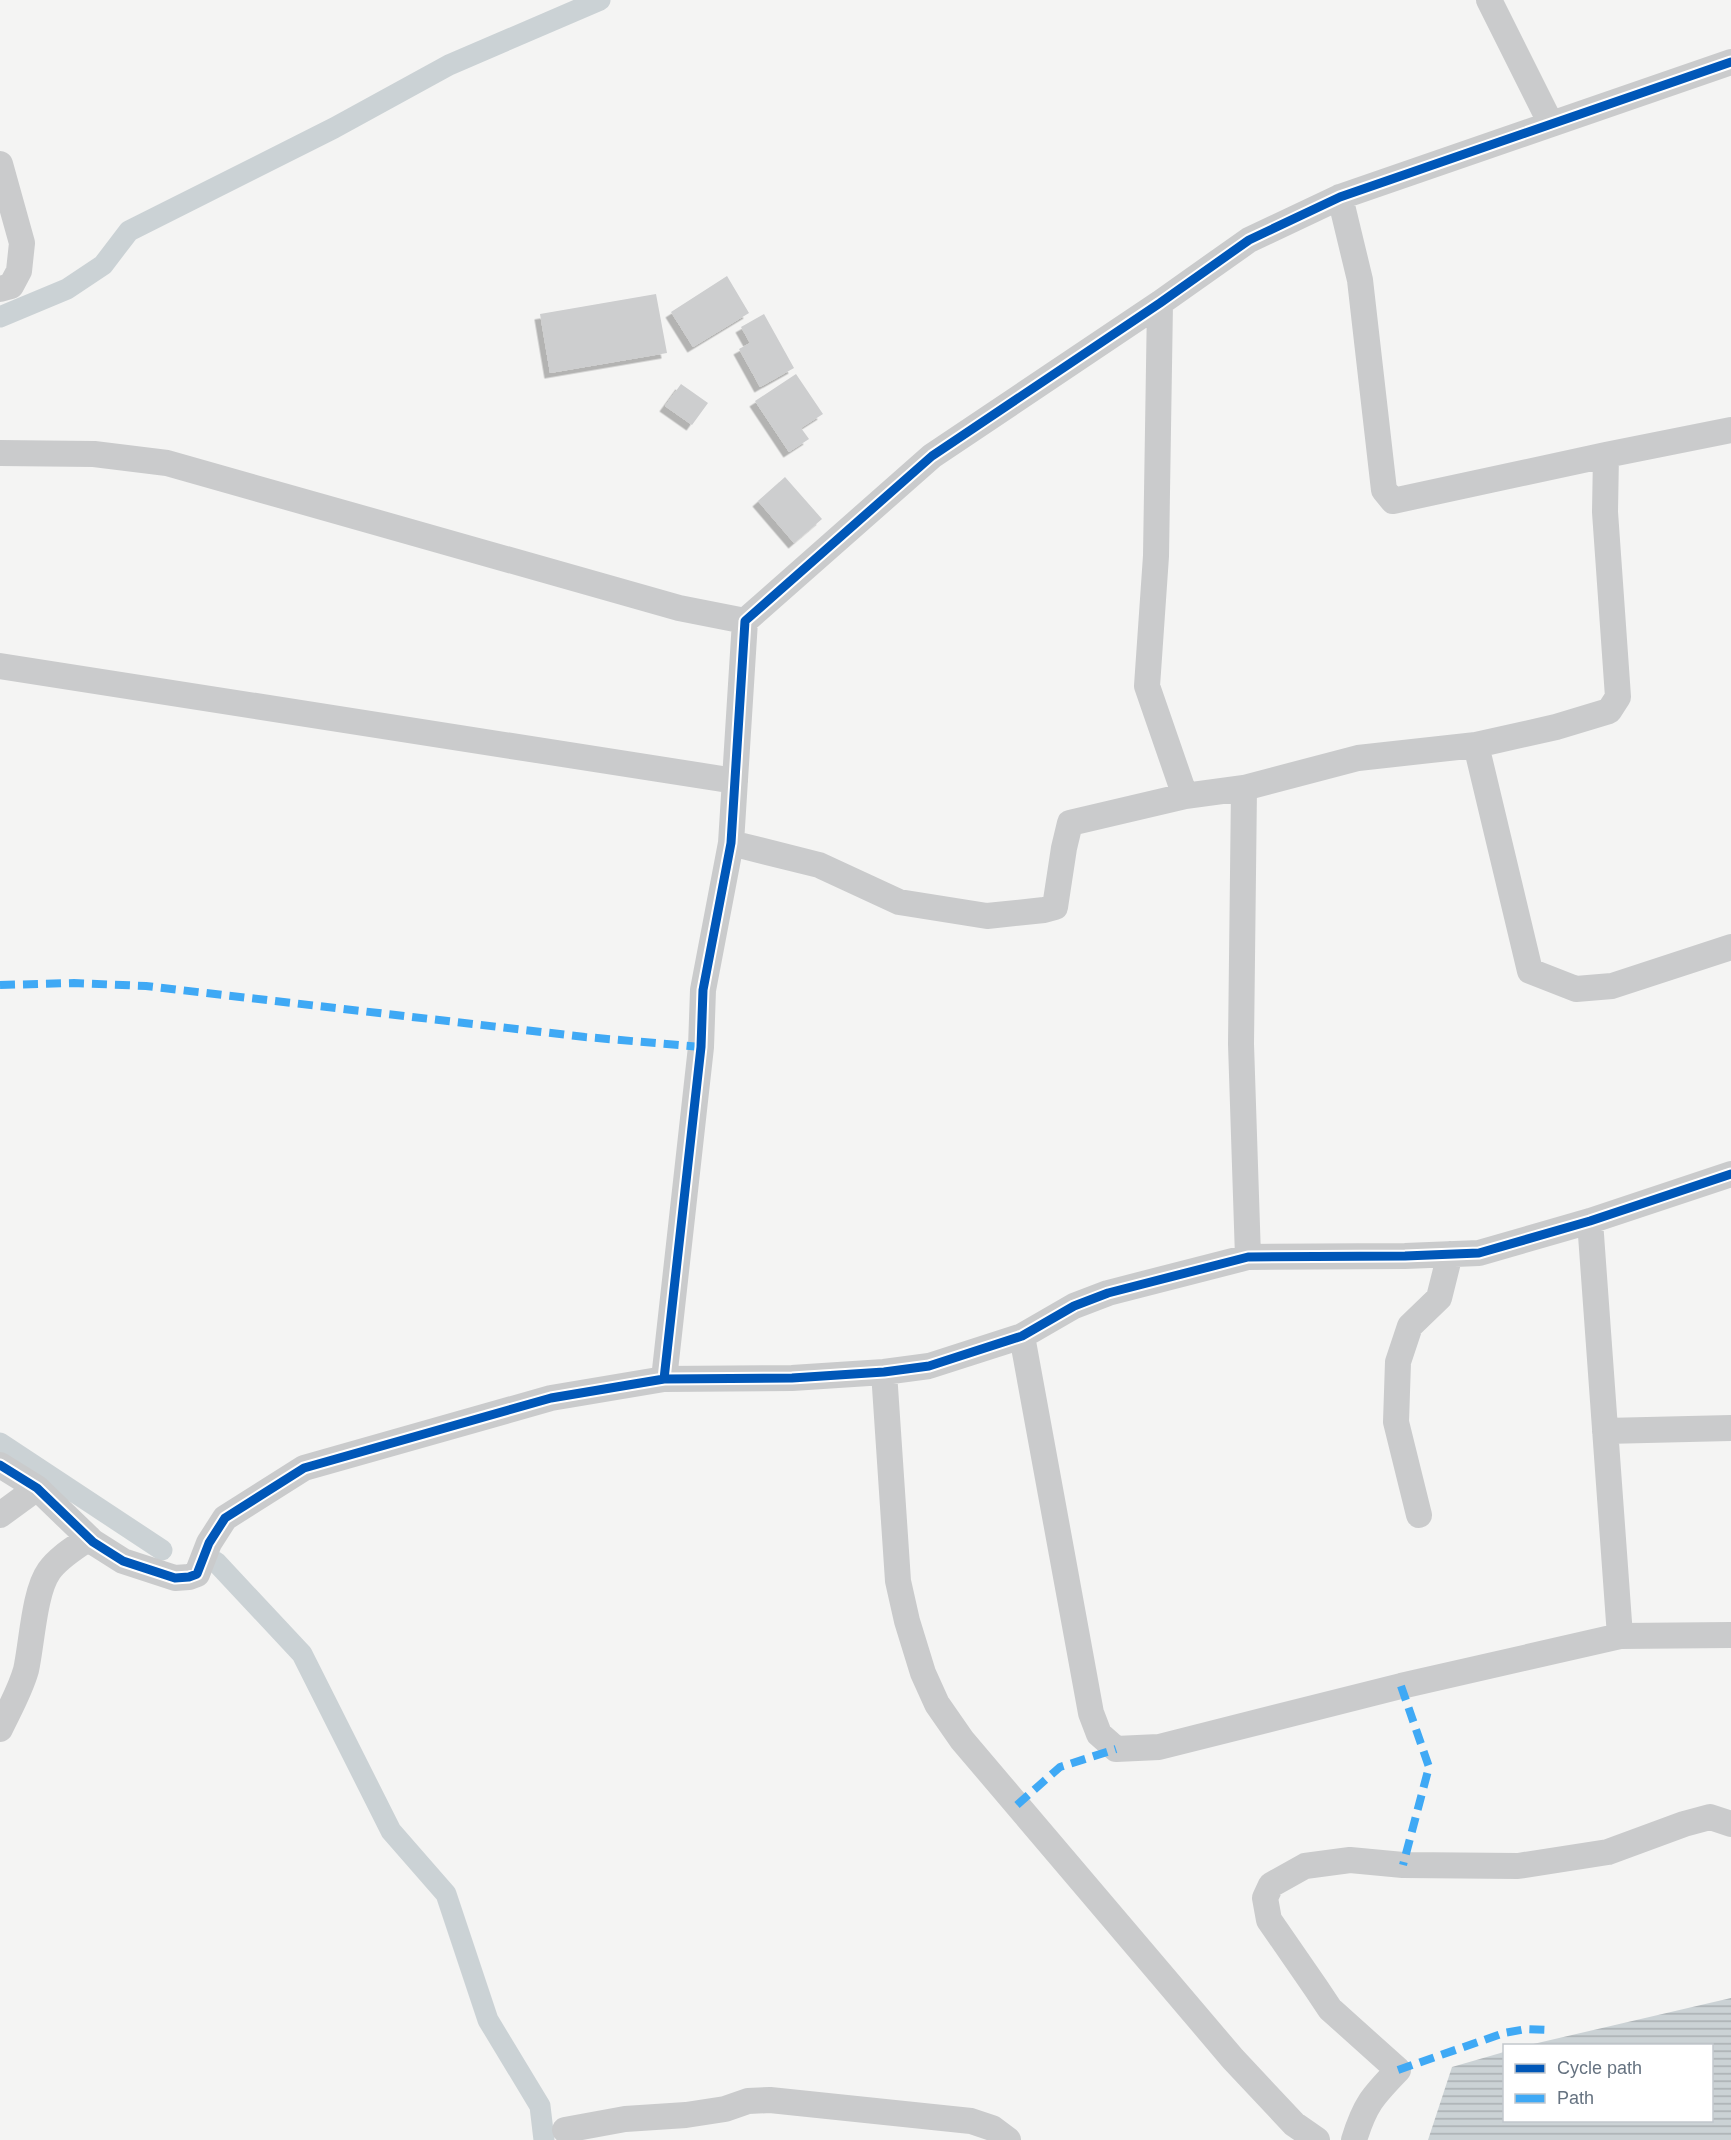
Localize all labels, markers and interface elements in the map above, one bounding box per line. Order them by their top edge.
legend [1503,2044,1713,2122]
text: Cycle path [1557,2058,1642,2078]
text: Path [1557,2088,1594,2108]

